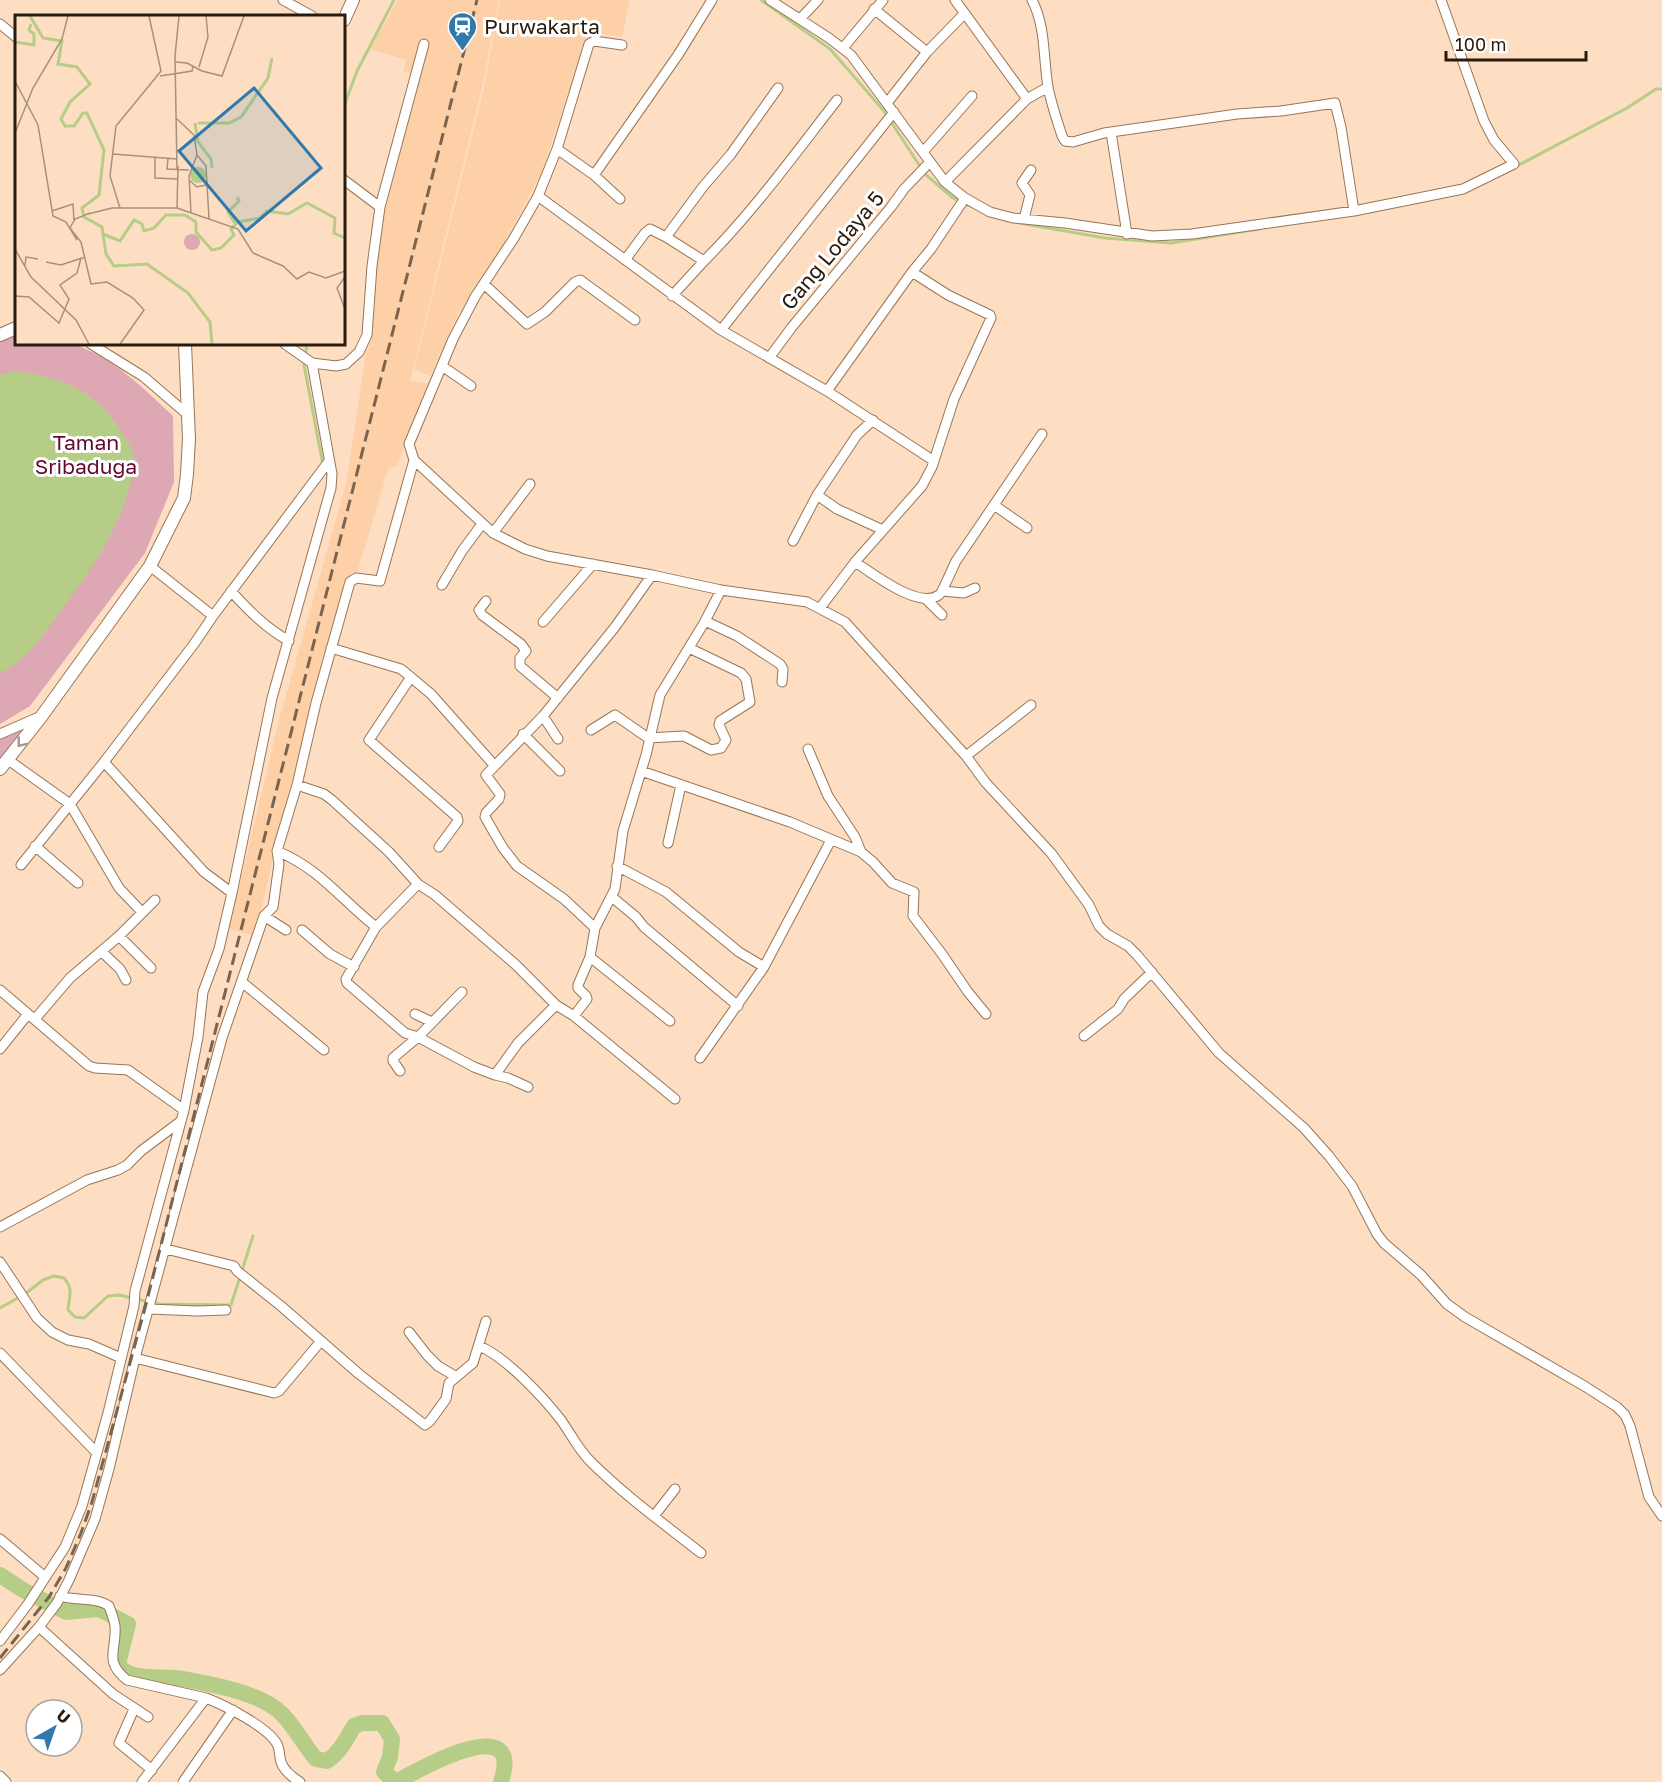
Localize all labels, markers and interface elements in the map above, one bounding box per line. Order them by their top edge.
station icon: Purwakarta [447,10,479,52]
place label: Purwakarta [484,13,600,39]
inset map [15,15,345,345]
scale bar [1446,24,1586,62]
text: 100 m [1455,33,1506,55]
street label: Gang Lodaya 5 [775,185,889,315]
park label: Taman Sribaduga [35,429,137,479]
one-way arrow [17,736,28,747]
north arrow [24,1698,84,1758]
text: U [53,1705,75,1728]

